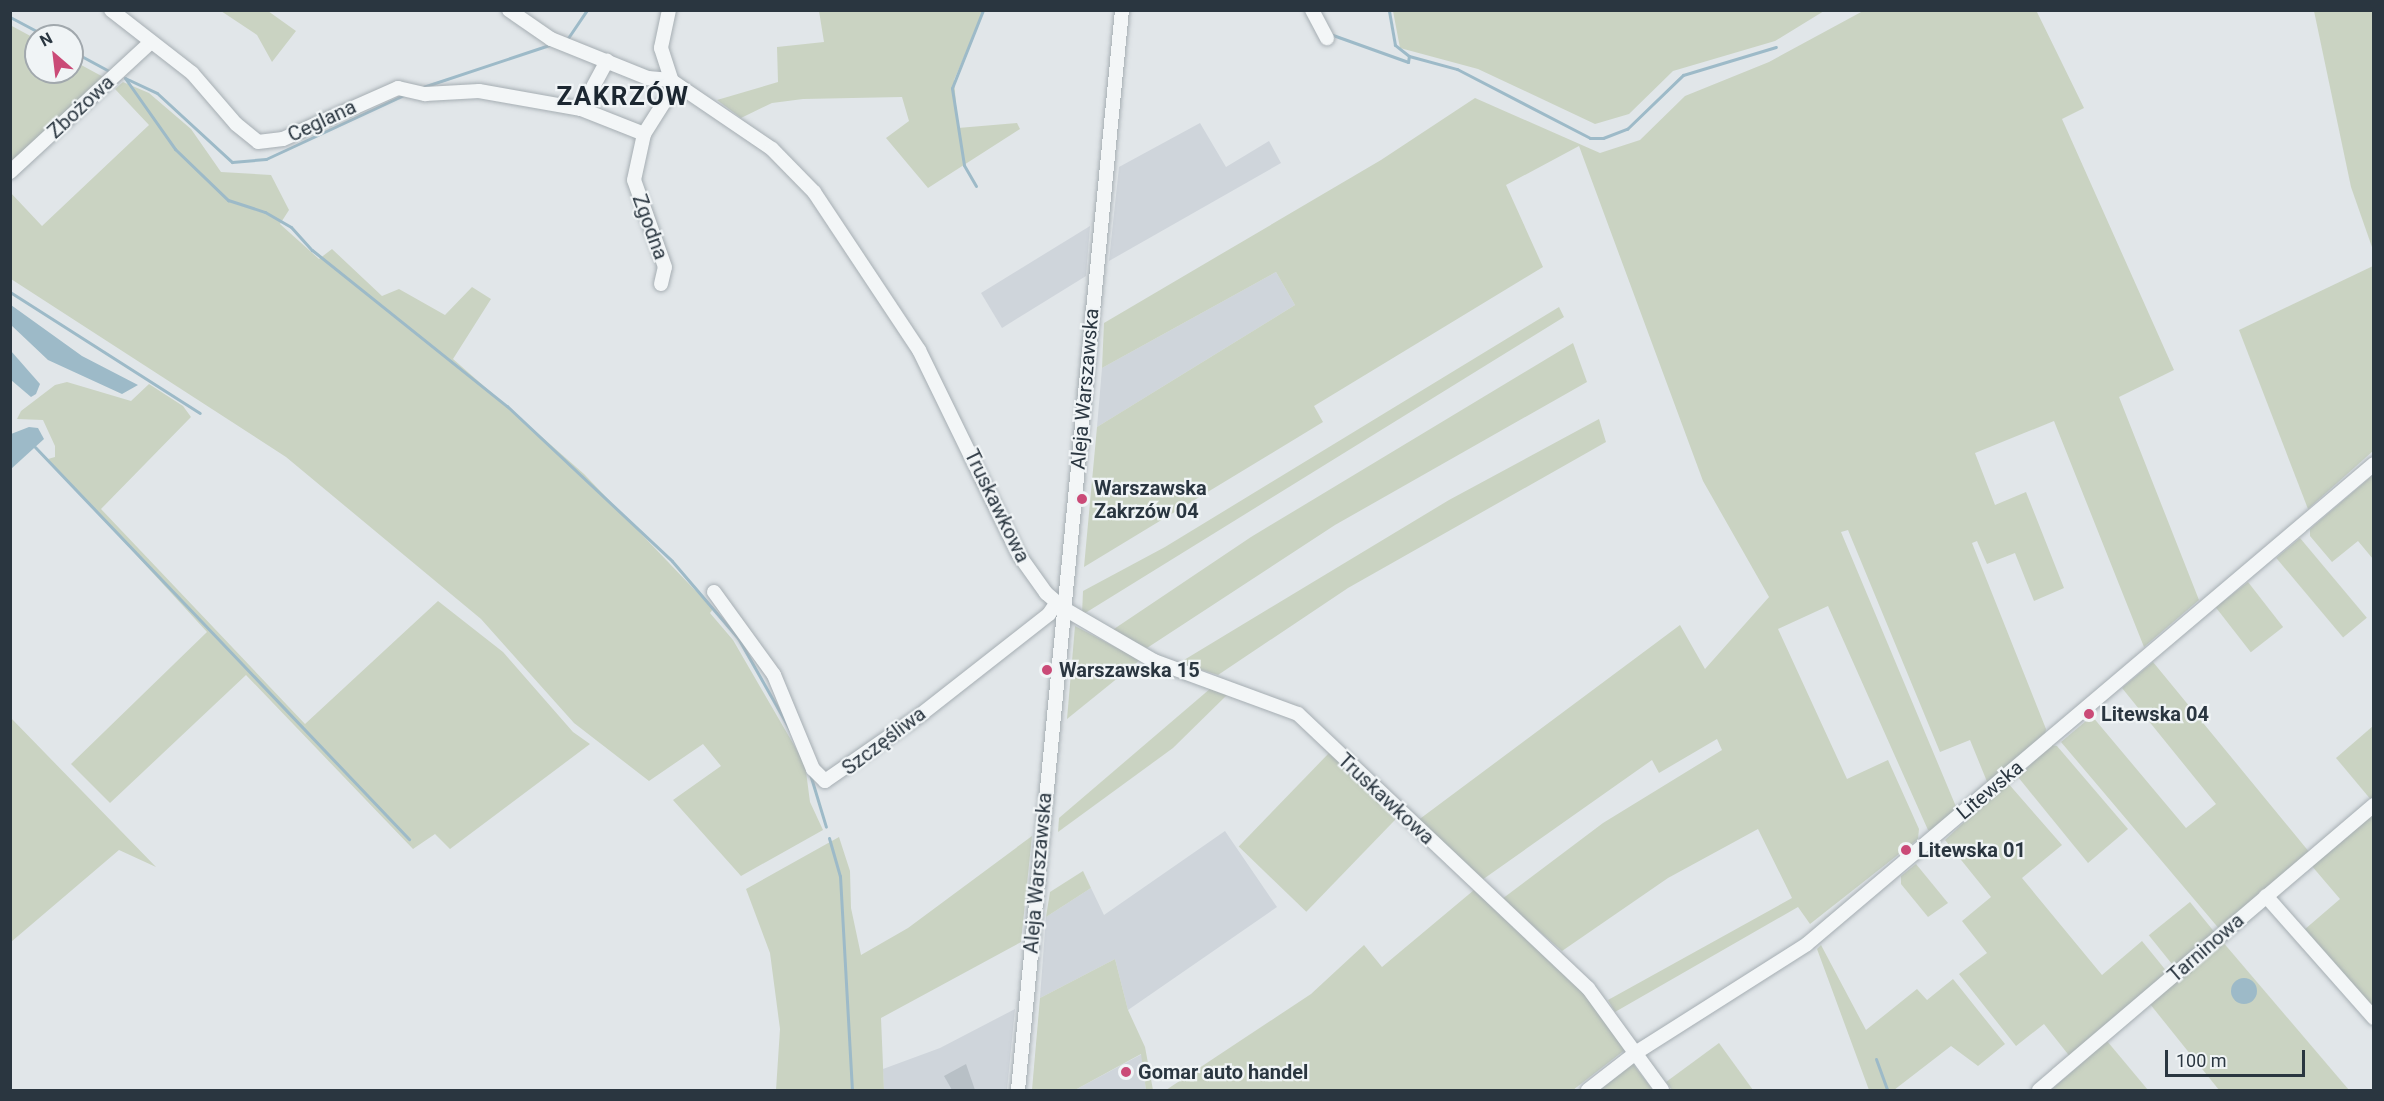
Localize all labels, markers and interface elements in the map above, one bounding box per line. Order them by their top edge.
north arrow [24,24,84,84]
text: N [37,28,56,50]
street label: Zbożowa [43,70,119,144]
district label: ZAKRZÓW [556,81,690,113]
street label: Ceglana [284,95,360,147]
street label: Zgodna [627,191,673,263]
street label: Aleja Warszawska [1066,307,1104,471]
street label: Truskawkowa [959,446,1035,566]
place label: Warszawska Zakrzów 04 [1094,476,1207,523]
marker: Warszawska Zakrzów 04 [1075,492,1089,506]
place label: Warszawska 15 [1059,658,1200,682]
marker: Warszawska 15 [1040,663,1054,677]
street label: Szczęśliwa [837,702,931,780]
place label: Litewska 04 [2101,702,2209,726]
marker: Litewska 04 [2082,707,2096,721]
street label: Truskawkowa [1333,748,1439,850]
street label: Litewska [1952,755,2028,825]
street label: Aleja Warszawska [1019,791,1057,955]
place label: Litewska 01 [1918,838,2026,862]
marker: Litewska 01 [1899,843,1913,857]
street label: Tarninowa [2163,909,2249,987]
scale bar [2168,1038,2308,1076]
text: 100 m [2176,1050,2227,1071]
place label: Gomar auto handel [1138,1060,1308,1084]
marker: Gomar auto handel [1119,1065,1133,1079]

